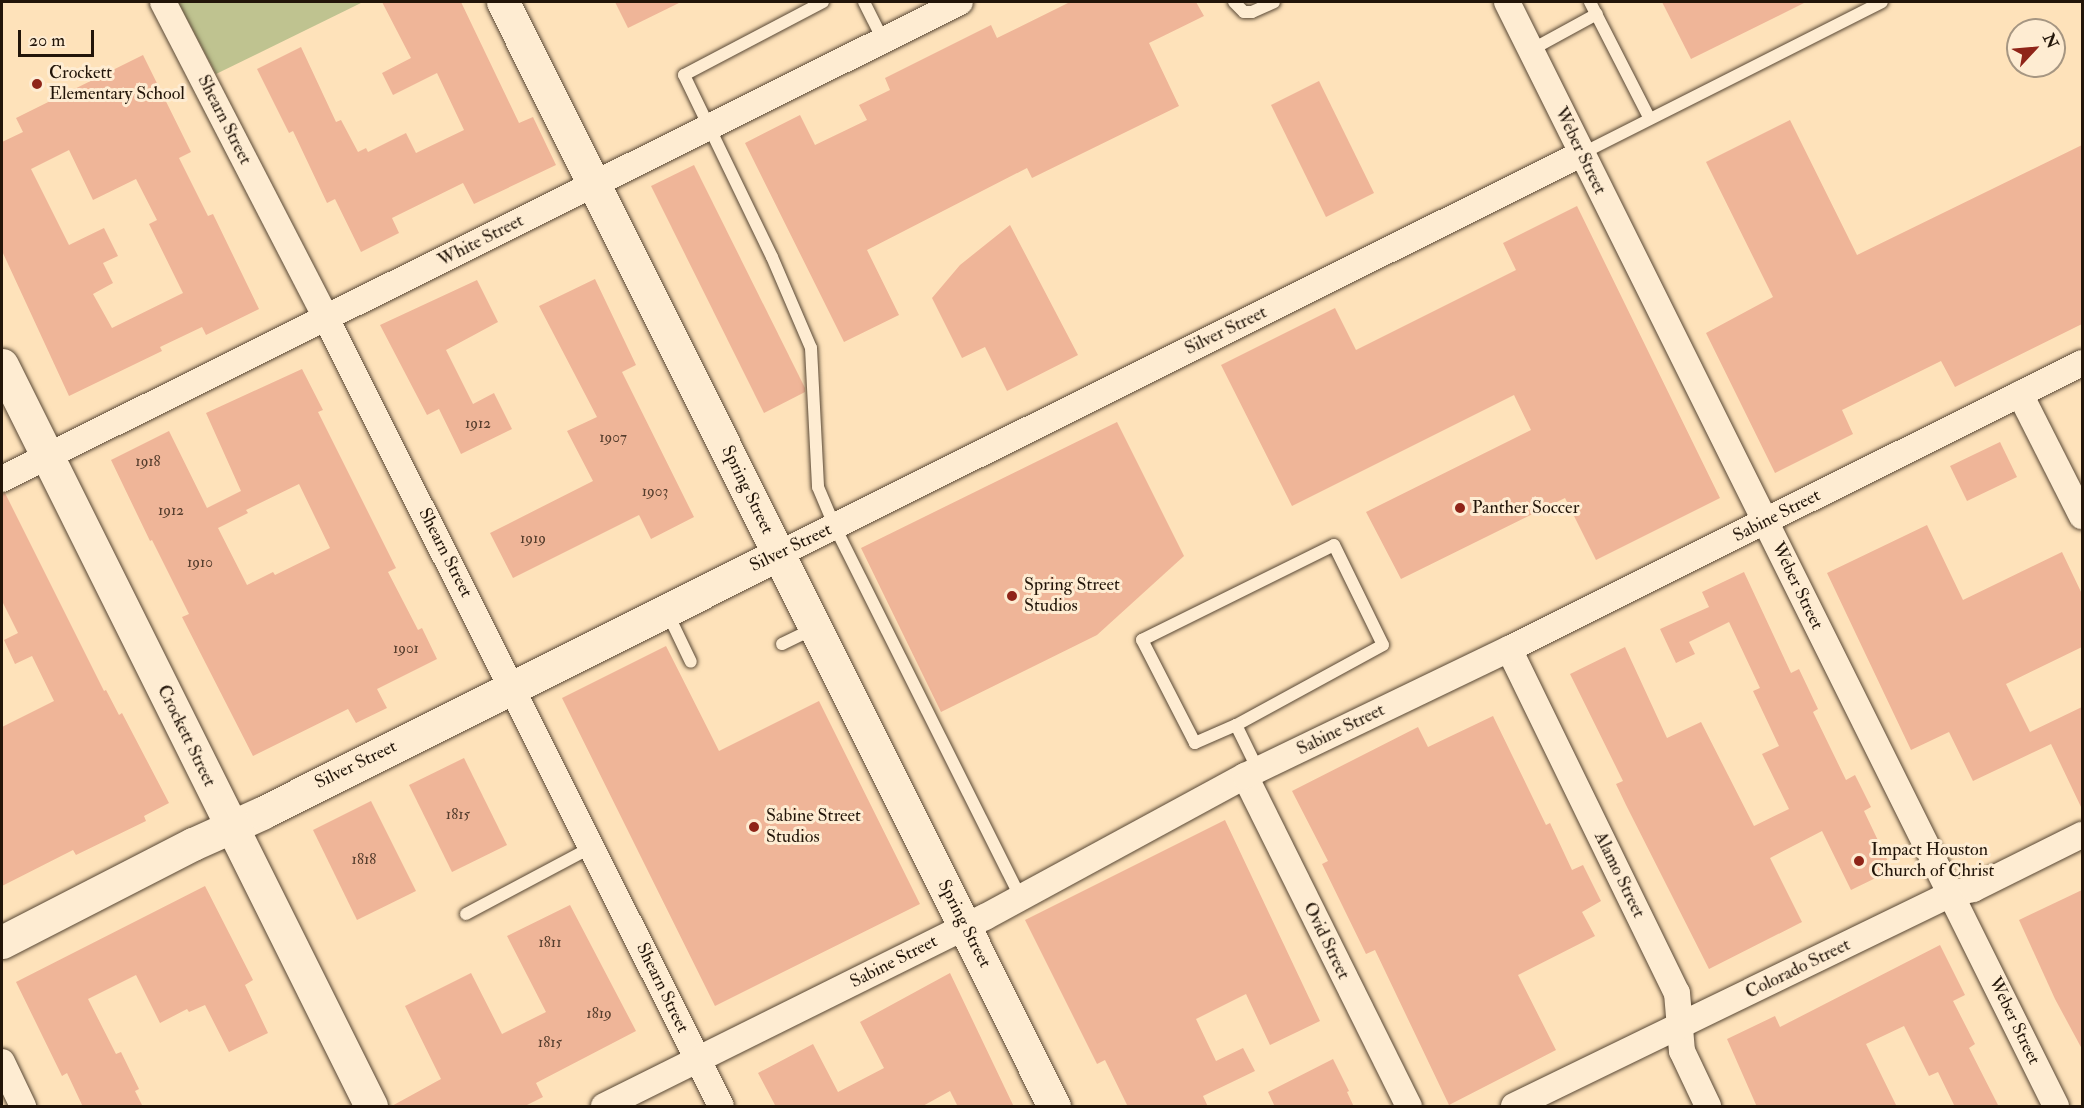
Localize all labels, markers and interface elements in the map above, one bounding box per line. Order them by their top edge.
scale bar [21,18,98,56]
north arrow [2006,18,2066,78]
text: 20 m [29,29,65,52]
text: N [2038,30,2063,52]
place label: Crockett Elementary School [49,63,185,106]
street label: Shearn Street [192,72,256,168]
marker: Crockett Elementary School [30,77,44,91]
street label: Weber Street [1550,104,1610,198]
street label: White Street [435,210,527,272]
street label: Silver Street [1182,302,1270,360]
house number: 1912 [465,415,491,433]
house number: 1907 [599,429,627,447]
street label: Spring Street [716,442,778,538]
house number: 1918 [135,453,161,471]
house number: 1903 [642,483,668,501]
street label: Sabine Street [1730,485,1824,547]
place label: Panther Soccer [1472,497,1579,519]
marker: Panther Soccer [1453,501,1467,515]
house number: 1912 [158,502,184,520]
street label: Shearn Street [413,505,477,601]
street label: Silver Street [747,519,835,577]
house number: 1919 [520,530,546,548]
street label: Weber Street [1767,539,1827,633]
house number: 1910 [187,554,213,572]
place label: Spring Street Studios [1024,575,1120,618]
marker: Spring Street Studios [1005,589,1019,603]
house number: 1901 [393,640,419,658]
street label: Crockett Street [152,682,220,790]
street label: Sabine Street [1294,699,1388,761]
street label: Silver Street [312,736,400,794]
house number: 1815 [446,806,470,824]
place label: Sabine Street Studios [766,806,861,848]
marker: Sabine Street Studios [747,820,761,834]
street label: Alamo Street [1589,828,1649,922]
place label: Impact Houston Church of Christ [1871,840,1994,882]
house number: 1818 [352,851,376,869]
marker: Impact Houston Church of Christ [1852,854,1866,868]
street label: Spring Street [933,876,995,972]
street label: Ovid Street [1298,899,1354,983]
street label: Sabine Street [847,931,941,993]
house number: 1811 [538,934,562,952]
street label: Colorado Street [1742,934,1854,1004]
street label: Shearn Street [631,939,693,1037]
street label: Weber Street [1984,974,2044,1068]
house number: 1819 [586,1005,612,1023]
house number: 1815 [538,1034,562,1052]

